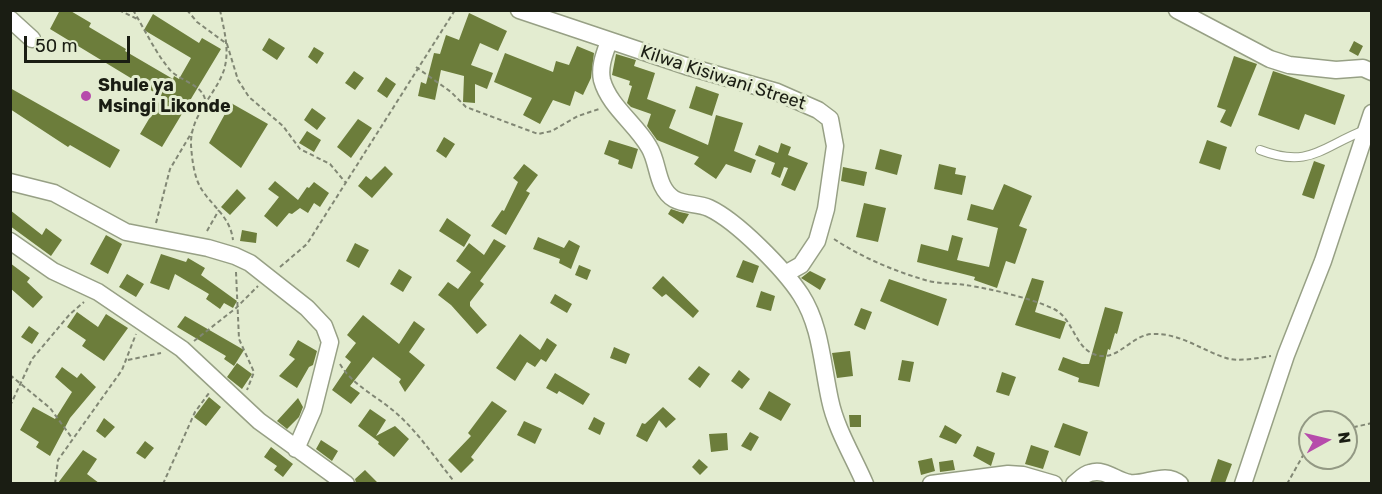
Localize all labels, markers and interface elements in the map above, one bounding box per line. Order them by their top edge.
scale bar [27,24,134,62]
text: 50 m [35,35,78,57]
street label: Kilwa Kisiwani Street [638,41,808,115]
place label: Shule ya Msingi Likonde [98,75,231,118]
marker: Shule ya Msingi Likonde [79,89,93,103]
north arrow [1298,410,1358,470]
text: N [1334,431,1355,445]

